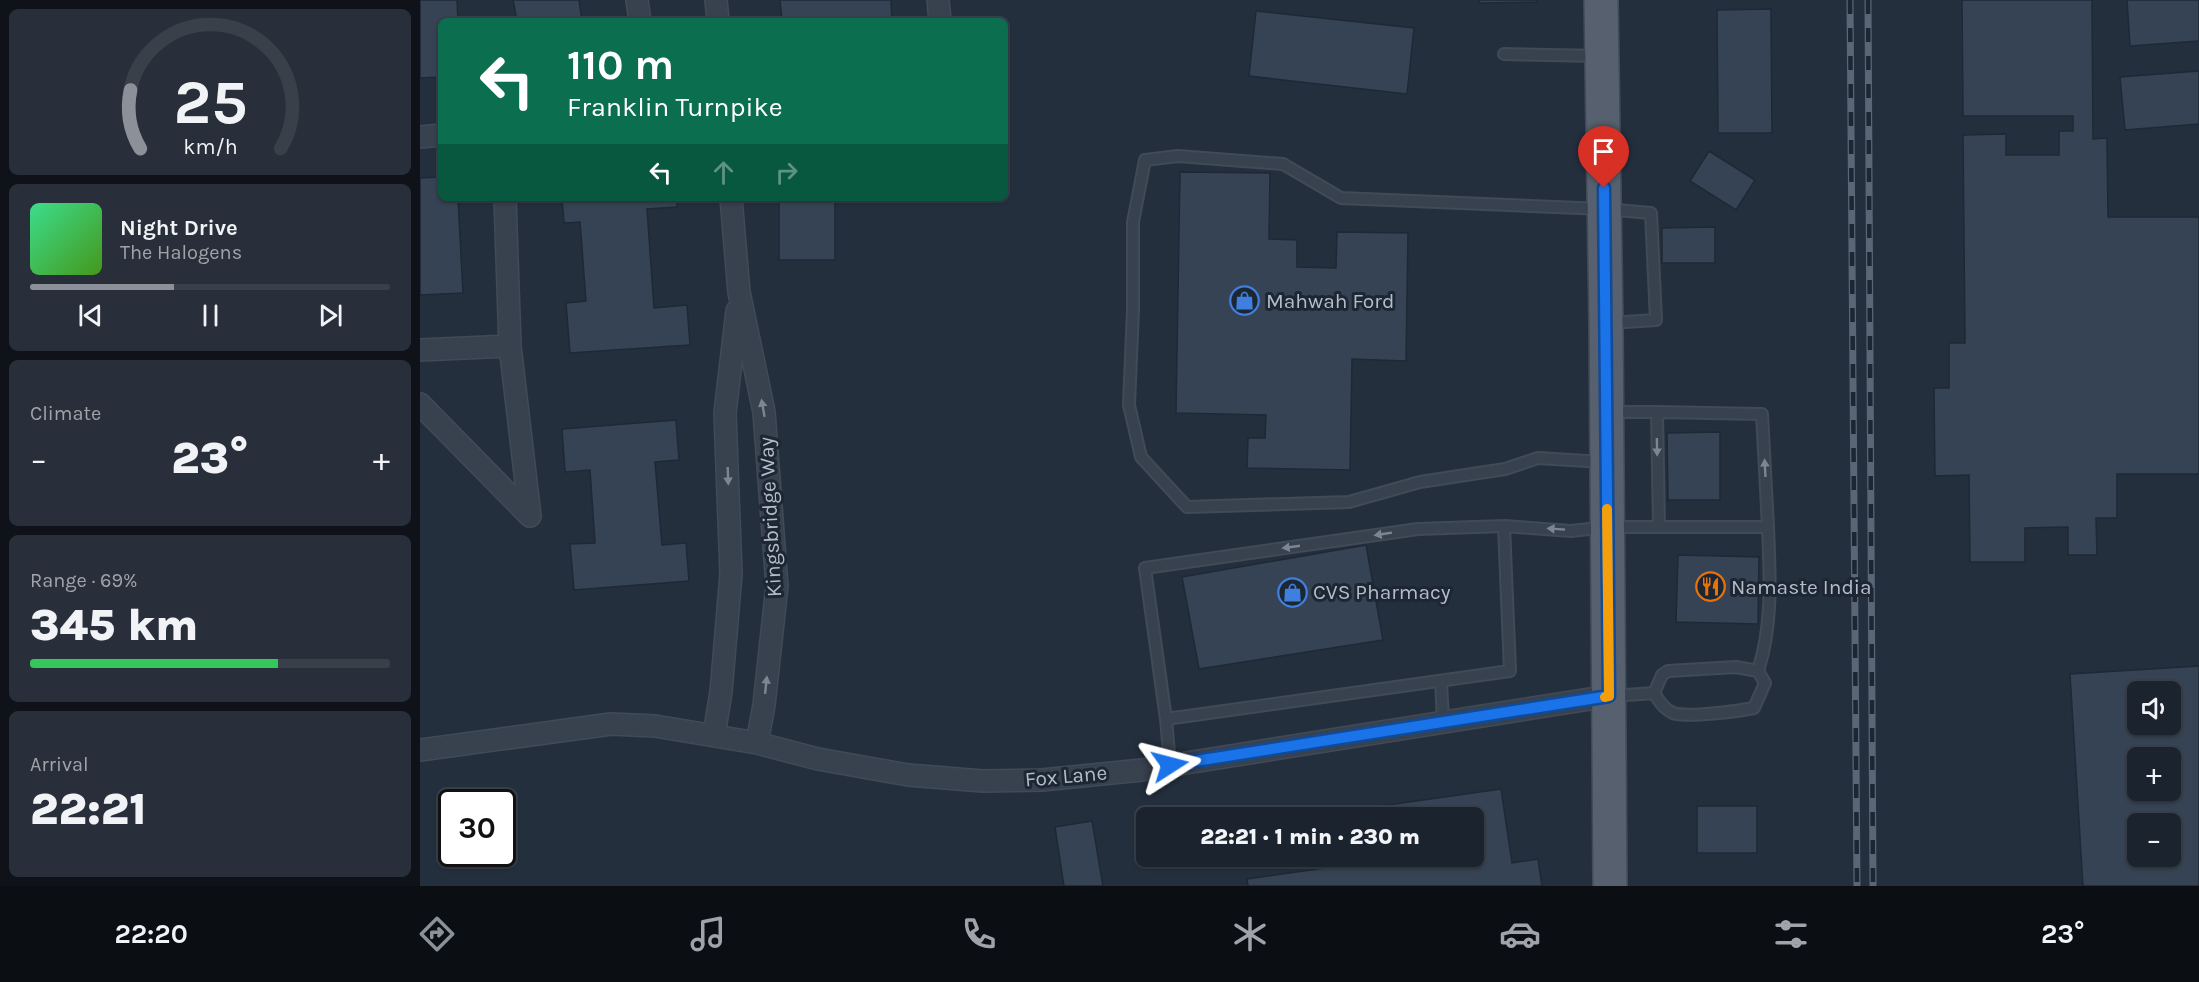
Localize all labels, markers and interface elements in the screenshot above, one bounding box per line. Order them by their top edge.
text: 110 m [567,40,674,90]
icon: left [468,42,546,120]
text: 25 [173,66,247,139]
text: Franklin Turnpike [567,91,783,123]
pin [1578,126,1629,188]
text: km/h [183,135,237,160]
icon: arrive [1587,135,1620,168]
icon: left [644,156,677,189]
icon: ahead [707,156,740,189]
icon: right [770,156,803,189]
text: Night Drive [120,215,238,241]
text: The Halogens [120,241,242,264]
shop icon: Mahwah Ford [1229,285,1261,317]
place label: Mahwah Ford [1266,289,1394,313]
icon: previous [74,299,107,332]
icon: pause [194,299,227,332]
icon: next [314,299,347,332]
one-way arrow [758,398,767,417]
text: Climate [30,402,101,425]
text: 23° [171,432,249,484]
street label: Kingsbridge Way [754,436,786,598]
one-way arrow [1653,438,1662,457]
text: − [30,440,47,478]
text: + [373,440,390,478]
one-way arrow [1760,459,1770,478]
one-way arrow [723,467,732,486]
one-way arrow [1546,525,1565,534]
one-way arrow [1374,530,1393,539]
one-way arrow [1281,543,1300,552]
text: Range · 69% [30,569,138,592]
restaurant icon: Namaste India [1694,571,1726,603]
place label: Namaste India [1731,575,1872,599]
shop icon: CVS Pharmacy [1276,576,1308,608]
place label: CVS Pharmacy [1313,580,1451,604]
text: 345 km [30,599,198,651]
one-way arrow [761,676,771,695]
map controls [2127,681,2181,867]
button: sound [2127,681,2181,735]
position arrow [1138,733,1202,797]
button: + [2127,747,2181,801]
text: Arrival [30,753,89,776]
street label: Fox Lane [1024,760,1108,792]
text: 22:21 [30,783,147,835]
speed limit sign: 30 [438,789,516,867]
button: − [2127,813,2181,867]
text: 22:21 · 1 min · 230 m [1200,824,1420,850]
icon: directions [416,913,458,955]
icon: music [687,913,729,955]
icon: phone [958,913,1000,955]
icon: climate [1229,913,1271,955]
icon: car [1499,913,1541,955]
icon: filters [1770,913,1812,955]
text: 22:20 [114,918,188,950]
text: 23° [2041,918,2085,950]

